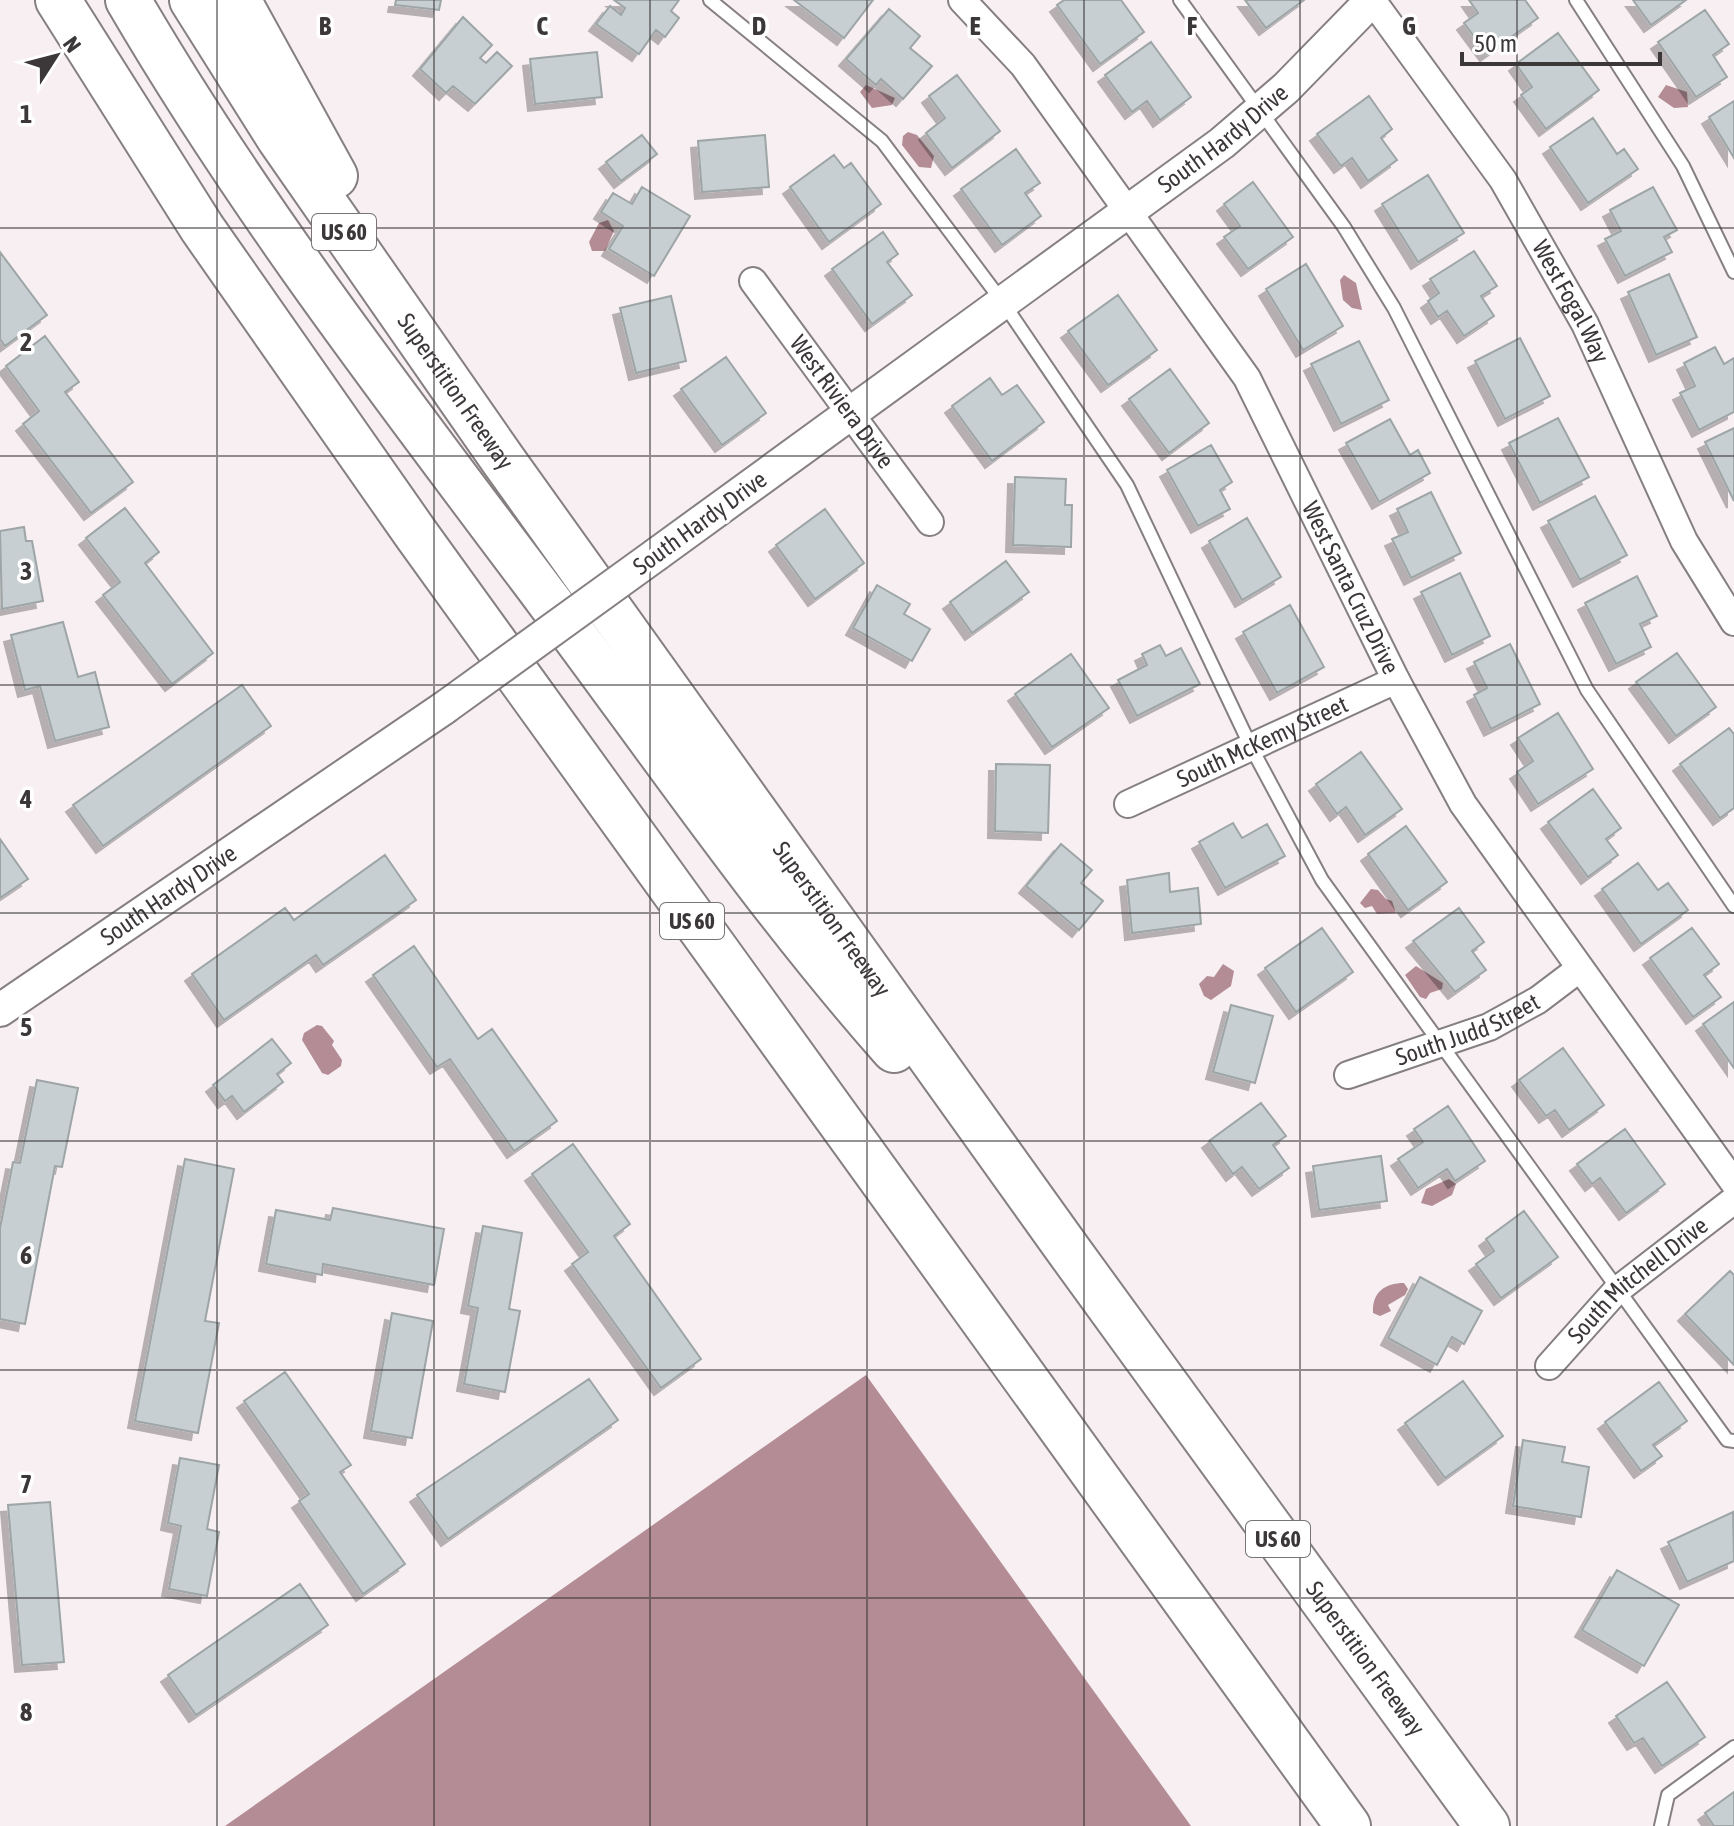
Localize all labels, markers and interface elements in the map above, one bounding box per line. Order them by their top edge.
text: B [319,11,332,41]
text: C [536,11,548,41]
text: D [752,11,766,41]
text: E [969,11,981,41]
text: F [1187,11,1198,41]
text: G [1402,11,1416,41]
north arrow [16,16,96,96]
scale bar [1462,16,1660,66]
text: 50 m [1474,30,1517,57]
text: N [58,31,87,57]
street label: South Hardy Drive [1152,79,1293,198]
text: 1 [20,99,32,129]
road number: US 60 [312,214,376,250]
street label: West Fogal Way [1527,235,1615,367]
street label: Superstition Freeway [392,308,519,474]
text: 2 [20,327,32,357]
street label: West Riviera Drive [785,330,900,473]
street label: South Hardy Drive [628,465,772,580]
street label: West Santa Cruz Drive [1297,497,1405,678]
text: 3 [20,556,32,586]
street label: South McKemy Street [1172,690,1352,793]
text: 4 [19,784,32,814]
street label: Superstition Freeway [768,836,896,1001]
street label: South Hardy Drive [95,839,241,951]
road number: US 60 [660,903,724,939]
street label: South Judd Street [1392,988,1544,1071]
text: 5 [20,1012,32,1042]
street label: South Mitchell Drive [1562,1211,1713,1348]
text: 6 [20,1240,32,1270]
text: 7 [20,1469,32,1499]
road number: US 60 [1246,1521,1310,1557]
street label: Superstition Freeway [1301,1576,1431,1741]
text: 8 [20,1697,32,1727]

